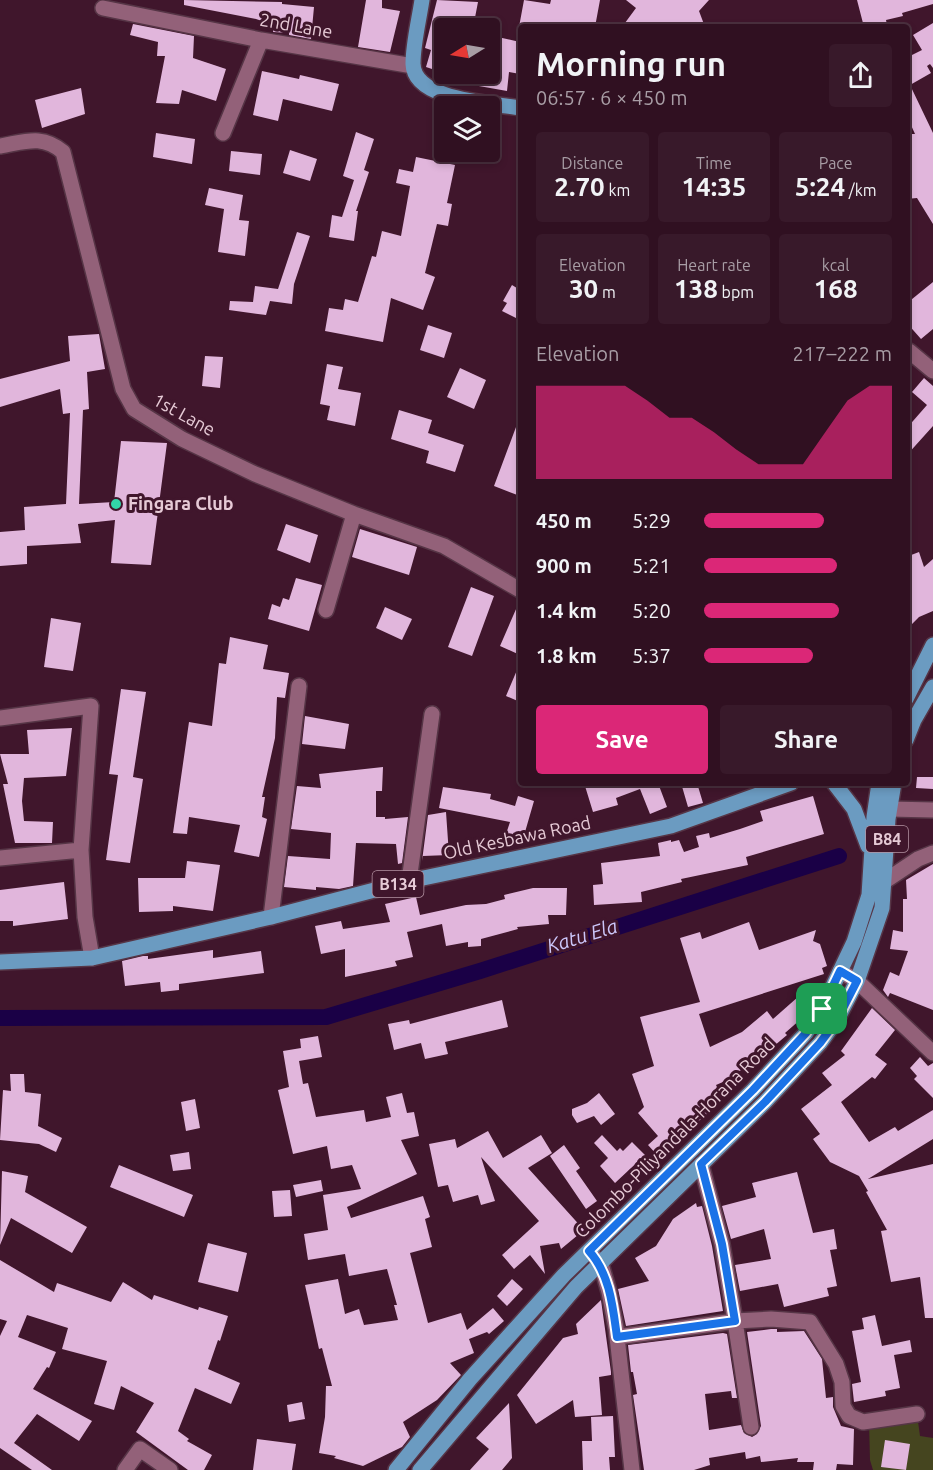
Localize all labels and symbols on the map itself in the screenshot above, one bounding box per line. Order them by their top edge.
street label: 2nd Lane [258,9,334,41]
north arrow [434,18,500,84]
street label: 1st Lane [150,389,219,439]
place label: Fingara Club [128,493,234,513]
marker: Fingara Club [109,497,123,511]
street label: Old Kesbawa Road [441,812,592,862]
road number: B84 [866,826,908,852]
road number: B134 [372,871,424,897]
water label: Katu Ela [544,914,620,957]
pin [796,983,847,1034]
street label: Colombo-Piliyandala-Horana Road [570,1033,778,1241]

